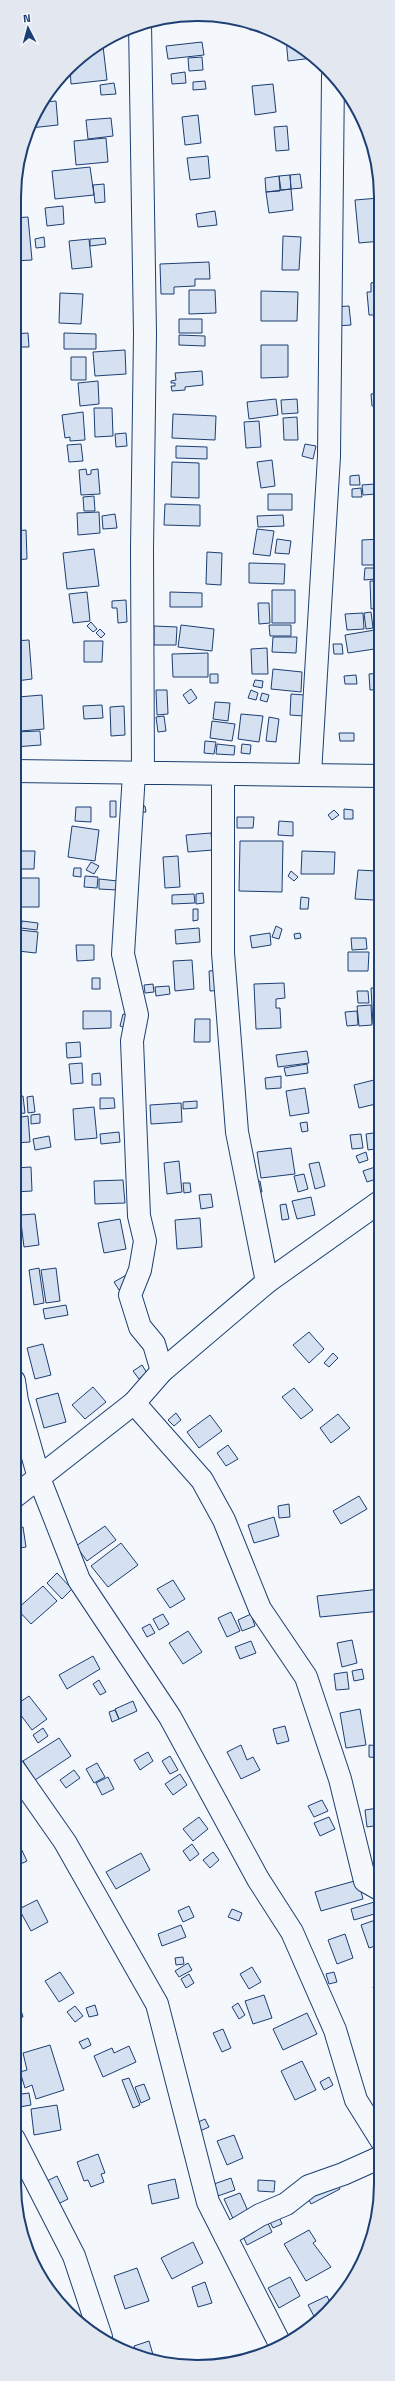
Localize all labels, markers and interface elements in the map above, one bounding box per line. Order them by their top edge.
north arrow [8,8,48,48]
text: N [22,10,32,26]

